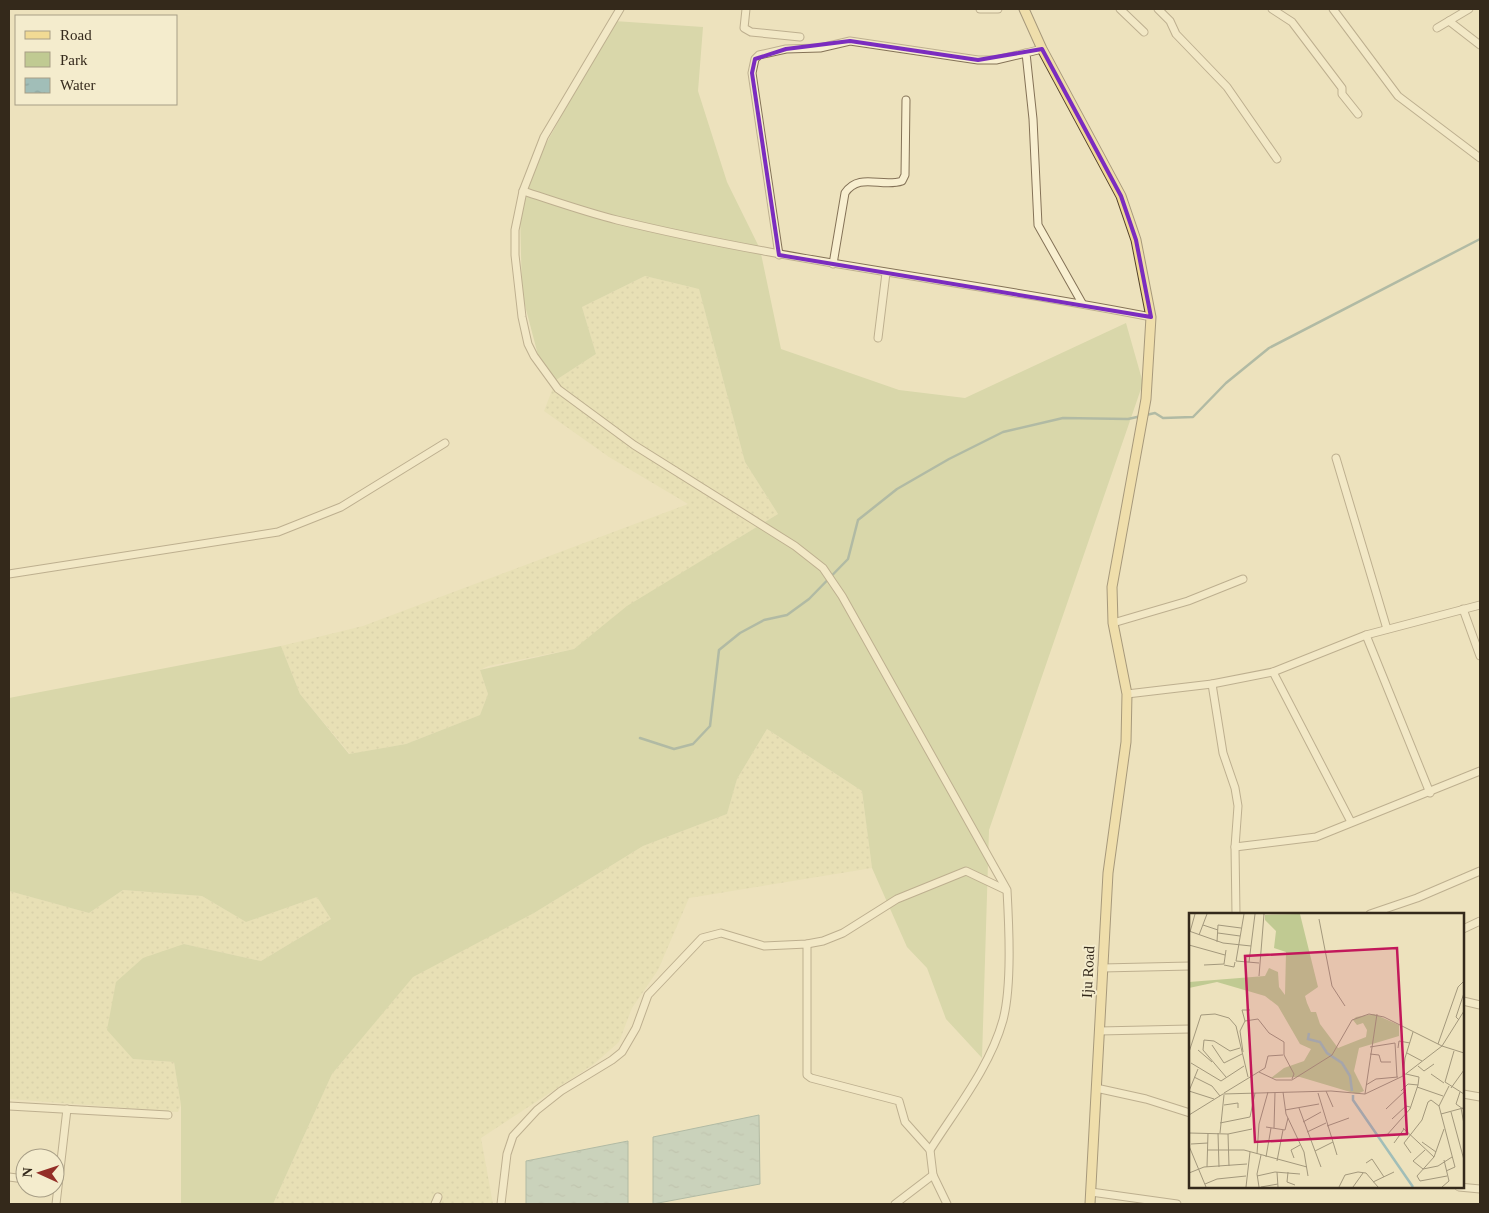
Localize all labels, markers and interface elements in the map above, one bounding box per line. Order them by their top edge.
legend [15,15,178,105]
text: Road [60,27,92,43]
text: Park [60,52,88,68]
text: Water [60,77,95,93]
inset map [1189,913,1464,1188]
street label: Iju Road [1079,945,1097,998]
north arrow [15,1148,65,1198]
text: N [20,1167,35,1178]

